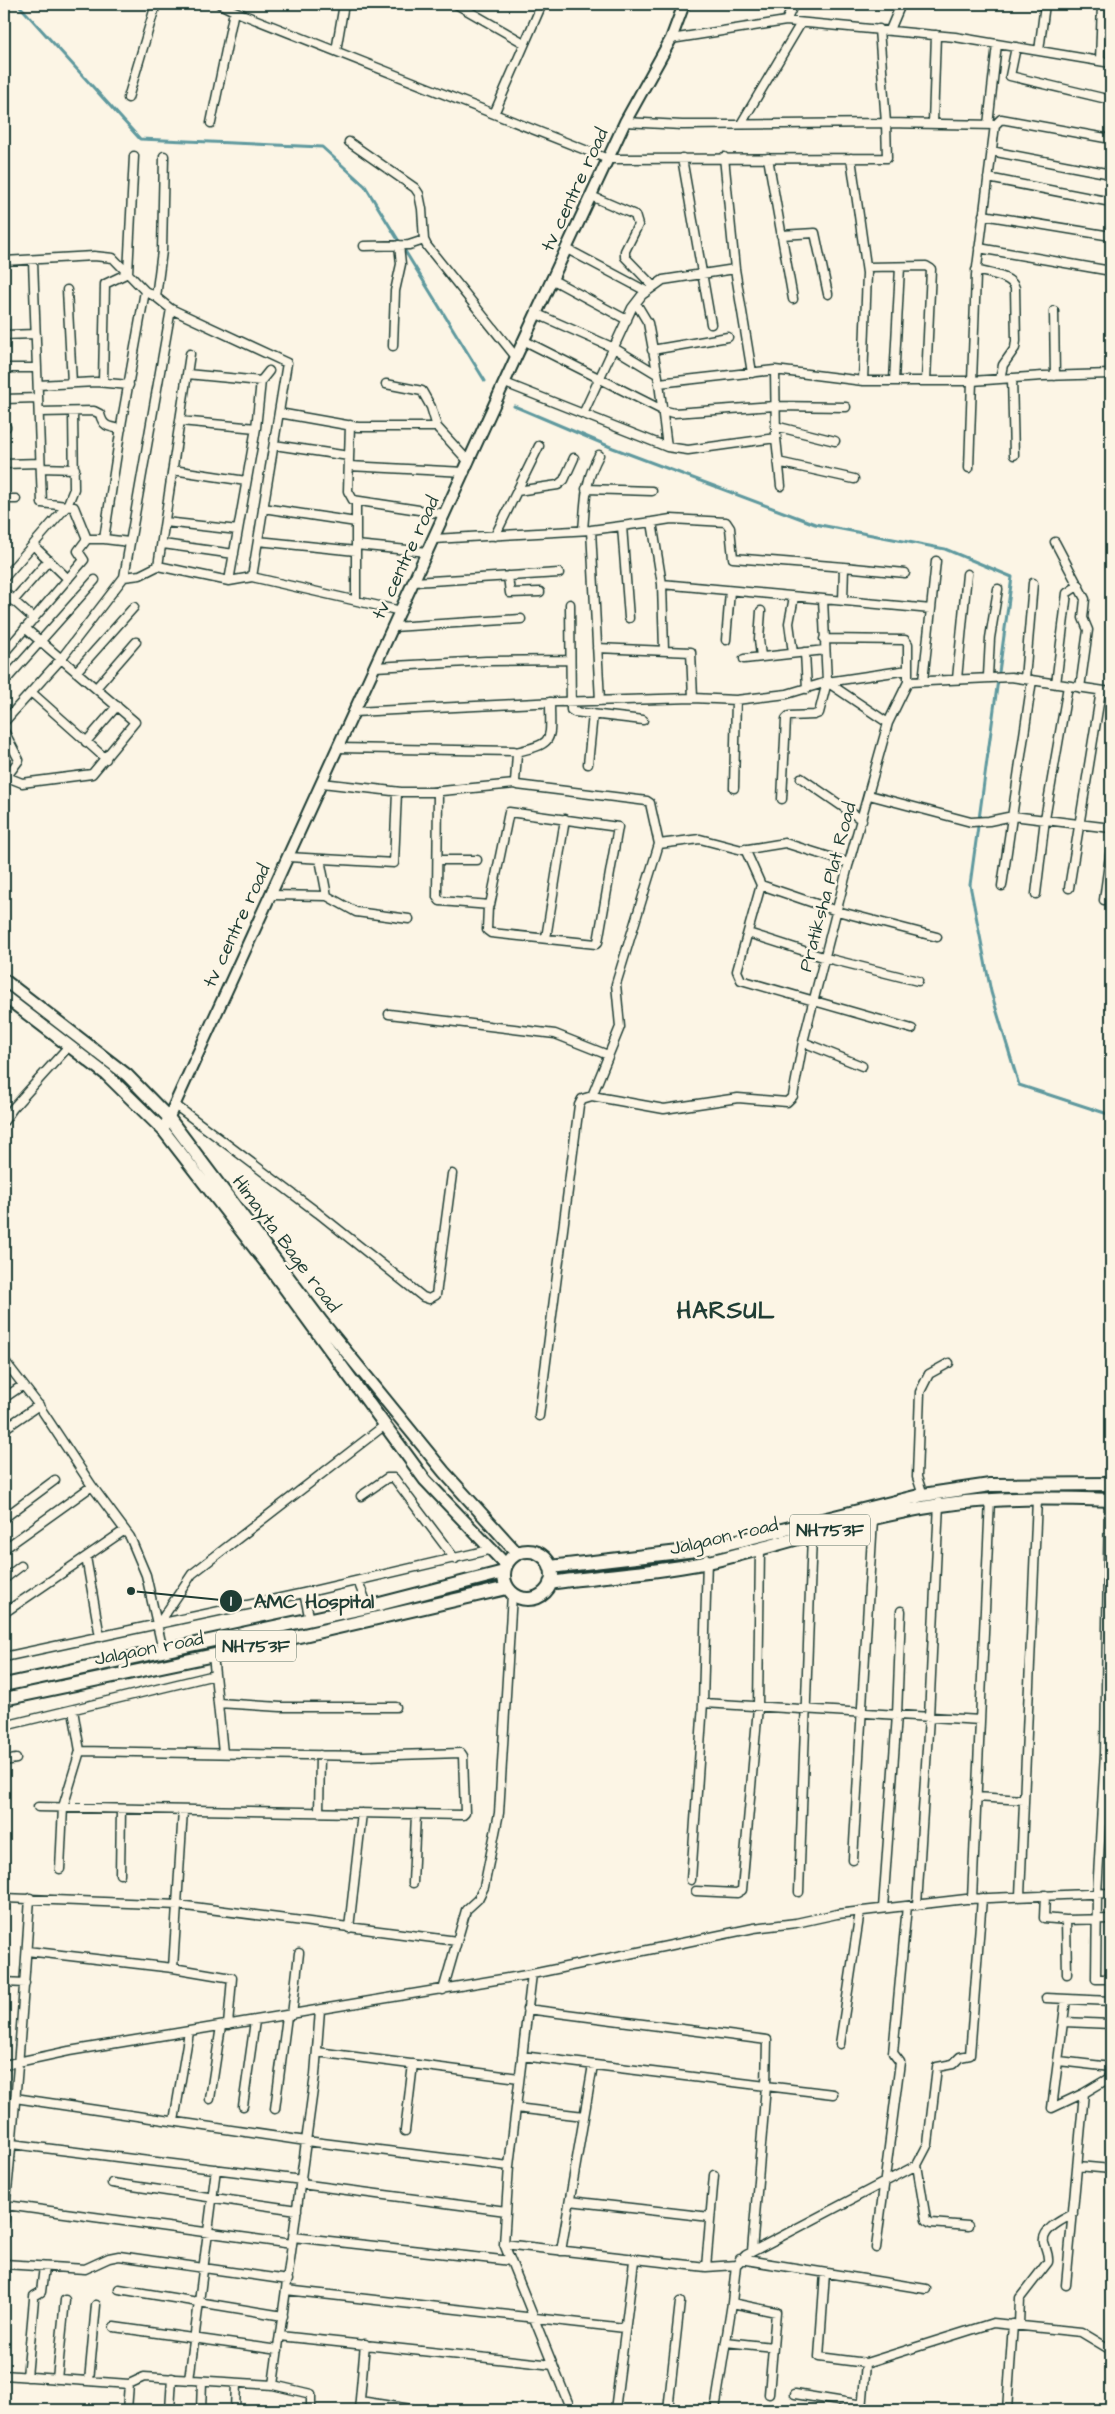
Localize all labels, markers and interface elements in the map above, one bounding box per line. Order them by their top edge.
street label: tv centre road [535,124,616,256]
street label: tv centre road [366,492,447,624]
street label: Pratiksha Plat Road [792,799,864,975]
street label: tv centre road [197,860,278,992]
street label: Himayta Bage road [225,1170,347,1319]
district label: HARSUL [677,1294,775,1328]
street label: Jalgaon road [667,1511,781,1564]
road number: NH753F [790,1514,870,1546]
callout: AMC Hospital [219,1583,384,1618]
text: AMC Hospital [254,1588,374,1616]
text: 1 [230,1591,232,1612]
street label: Jalgaon road [92,1625,206,1674]
road number: NH753F [216,1630,296,1662]

